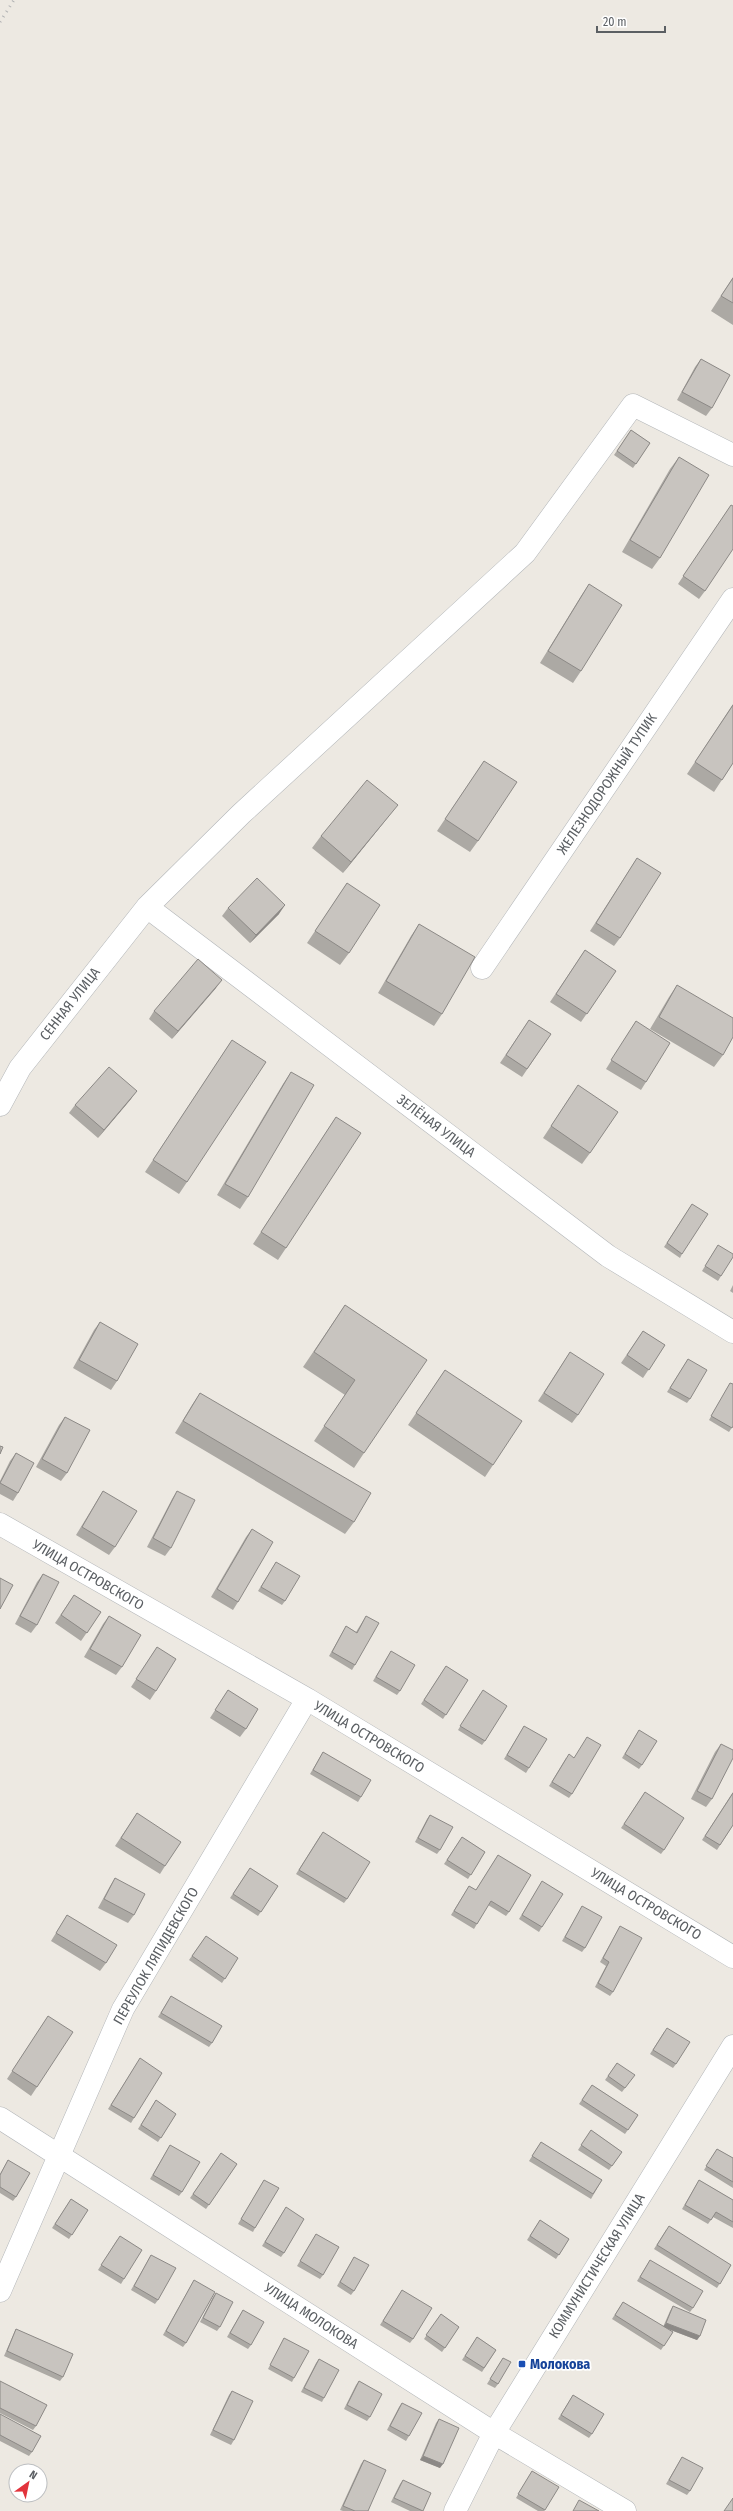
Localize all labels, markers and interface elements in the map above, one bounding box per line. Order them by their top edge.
scale bar [597,8,665,34]
text: 20 m [603,15,627,29]
street label: ЖЕЛЕЗНОДОРОЖНЫЙ ТУПИК [553,710,661,858]
street label: СЕННАЯ УЛИЦА [36,964,104,1044]
street label: ЗЕЛЁНАЯ УЛИЦА [393,1091,479,1161]
street label: УЛИЦА ОСТРОВСКОГО [28,1536,147,1614]
street label: УЛИЦА ОСТРОВСКОГО [310,1697,428,1777]
street label: УЛИЦА ОСТРОВСКОГО [587,1864,705,1944]
street label: ПЕРЕУЛОК ЛЯПИДЕВСКОГО [110,1884,202,2028]
street label: КОММУНИСТИЧЕСКАЯ УЛИЦА [545,2190,649,2342]
street label: УЛИЦА МОЛОКОВА [260,2279,362,2353]
place label: Молокова [530,2356,590,2373]
marker: Молокова [517,2359,527,2369]
north arrow [8,2463,48,2503]
text: N [27,2468,39,2482]

